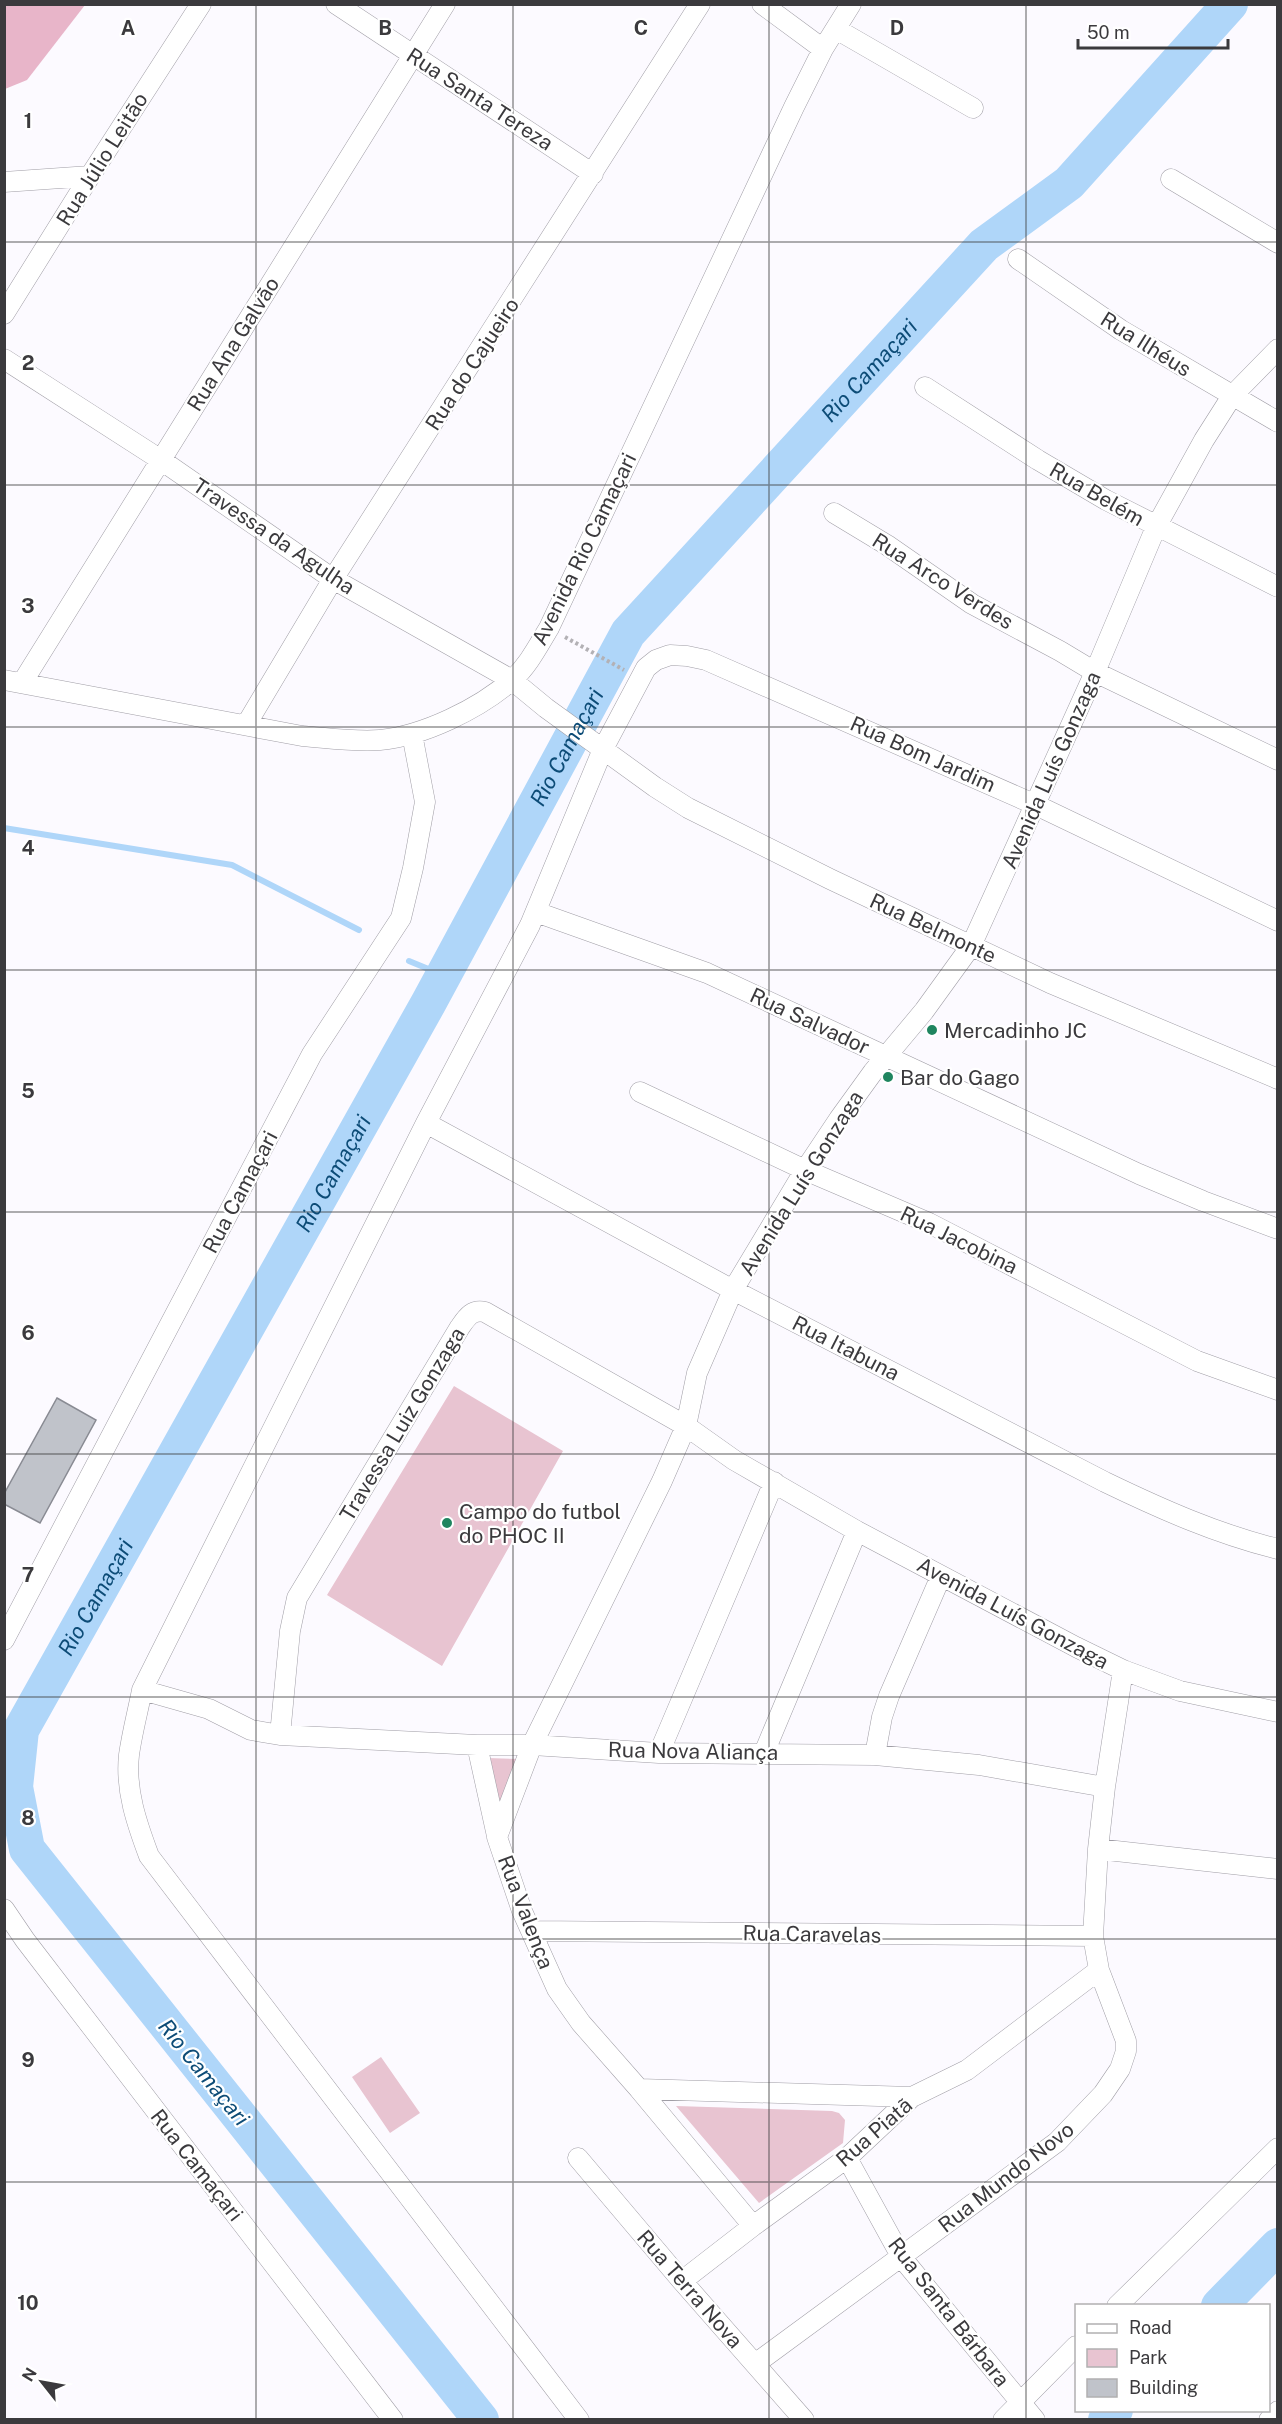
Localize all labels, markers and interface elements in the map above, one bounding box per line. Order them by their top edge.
scale bar [1078,12,1228,50]
text: A [121,16,135,40]
text: B [378,16,392,40]
text: C [634,16,648,40]
text: D [890,16,904,40]
text: 50 m [1087,22,1130,43]
street label: Rua Santa Tereza [402,42,558,156]
street label: Rua Júlio Leitão [51,88,153,230]
text: 1 [24,109,32,133]
street label: Rua Ana Galvão [182,272,284,416]
street label: Rua do Cajueiro [420,293,524,435]
street label: Rua Ilhéus [1096,306,1196,382]
water label: Rio Camaçari [815,313,923,427]
text: 2 [22,351,34,375]
street label: Avenida Rio Camaçari [527,449,641,649]
street label: Rua Belém [1045,457,1149,531]
street label: Travessa da Agulha [188,473,360,599]
street label: Rua Arco Verdes [868,528,1018,634]
text: 3 [21,594,35,618]
street label: Avenida Luís Gonzaga [996,668,1106,872]
water label: Rio Camaçari [524,683,609,810]
street label: Rua Bom Jardim [847,711,999,797]
text: 4 [21,836,35,860]
street label: Rua Belmonte [866,888,1000,968]
street label: Rua Salvador [746,982,874,1060]
place label: Mercadinho JC [944,1018,1087,1043]
marker: Mercadinho JC [925,1023,939,1037]
place label: Bar do Gago [900,1065,1020,1090]
marker: Bar do Gago [881,1070,895,1084]
text: 5 [21,1079,35,1103]
street label: Avenida Luís Gonzaga [734,1086,868,1280]
water label: Rio Camaçari [290,1110,376,1236]
street label: Rua Camaçari [197,1127,283,1257]
street label: Rua Jacobina [896,1201,1022,1279]
street label: Rua Itabuna [788,1310,904,1386]
text: 6 [21,1321,35,1345]
street label: Travessa Luiz Gonzaga [334,1323,470,1525]
place label: Campo do futbol do PHOC II [459,1499,621,1548]
marker: Campo do futbol do PHOC II [440,1516,454,1530]
water label: Rio Camaçari [52,1534,139,1660]
street label: Avenida Luís Gonzaga [913,1552,1113,1674]
text: 7 [22,1563,34,1587]
street label: Rua Nova Aliança [608,1737,778,1765]
text: 8 [21,1806,35,1830]
street label: Rua Valença [493,1851,559,1973]
street label: Rua Caravelas [742,1920,882,1948]
water label: Rio Camaçari [153,2013,255,2131]
text: 9 [21,2048,35,2072]
street label: Rua Piatã [831,2092,917,2172]
street label: Rua Camaçari [146,2104,248,2226]
street label: Rua Mundo Novo [933,2116,1079,2238]
street label: Rua Terra Nova [632,2225,748,2353]
street label: Rua Santa Bárbara [883,2232,1015,2392]
text: 10 [17,2291,39,2315]
legend [1075,2304,1270,2412]
text: Road [1129,2317,1172,2338]
text: Park [1129,2347,1167,2368]
north arrow [12,2352,72,2412]
text: N [18,2364,41,2385]
text: Building [1129,2377,1198,2398]

